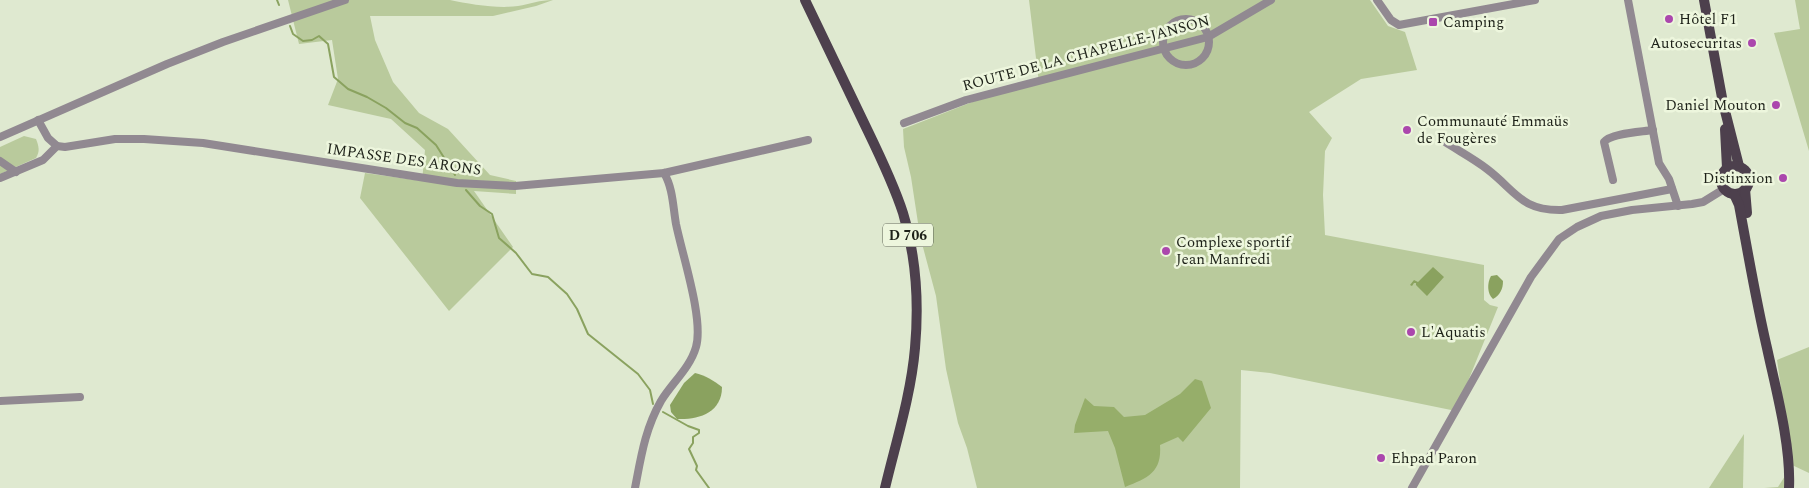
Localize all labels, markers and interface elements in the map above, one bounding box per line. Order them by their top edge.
place label: Hôtel F1 [1679,8,1737,31]
street label: ROUTE DE LA CHAPELLE-JANSON [960,9,1212,98]
place label: Camping [1443,11,1504,34]
marker: Hôtel F1 [1663,13,1675,25]
marker: Camping [1427,16,1439,28]
place label: Autosecuritas [1650,32,1742,55]
marker: Autosecuritas [1746,37,1758,49]
place label: Daniel Mouton [1665,94,1766,117]
marker: Daniel Mouton [1770,99,1782,111]
place label: Communauté Emmaüs de Fougères [1417,110,1569,150]
marker: Communauté Emmaüs de Fougères [1401,124,1413,136]
street label: IMPASSE DES ARONS [325,137,483,182]
place label: Distinxion [1703,167,1773,190]
marker: Distinxion [1777,172,1789,184]
road number: D 706 [883,224,933,246]
place label: Complexe sportif Jean Manfredi [1176,231,1292,271]
marker: Complexe sportif Jean Manfredi [1160,245,1172,257]
place label: L'Aquatis [1421,321,1486,344]
marker: L'Aquatis [1405,326,1417,338]
place label: Ehpad Paron [1391,447,1477,470]
marker: Ehpad Paron [1375,452,1387,464]

